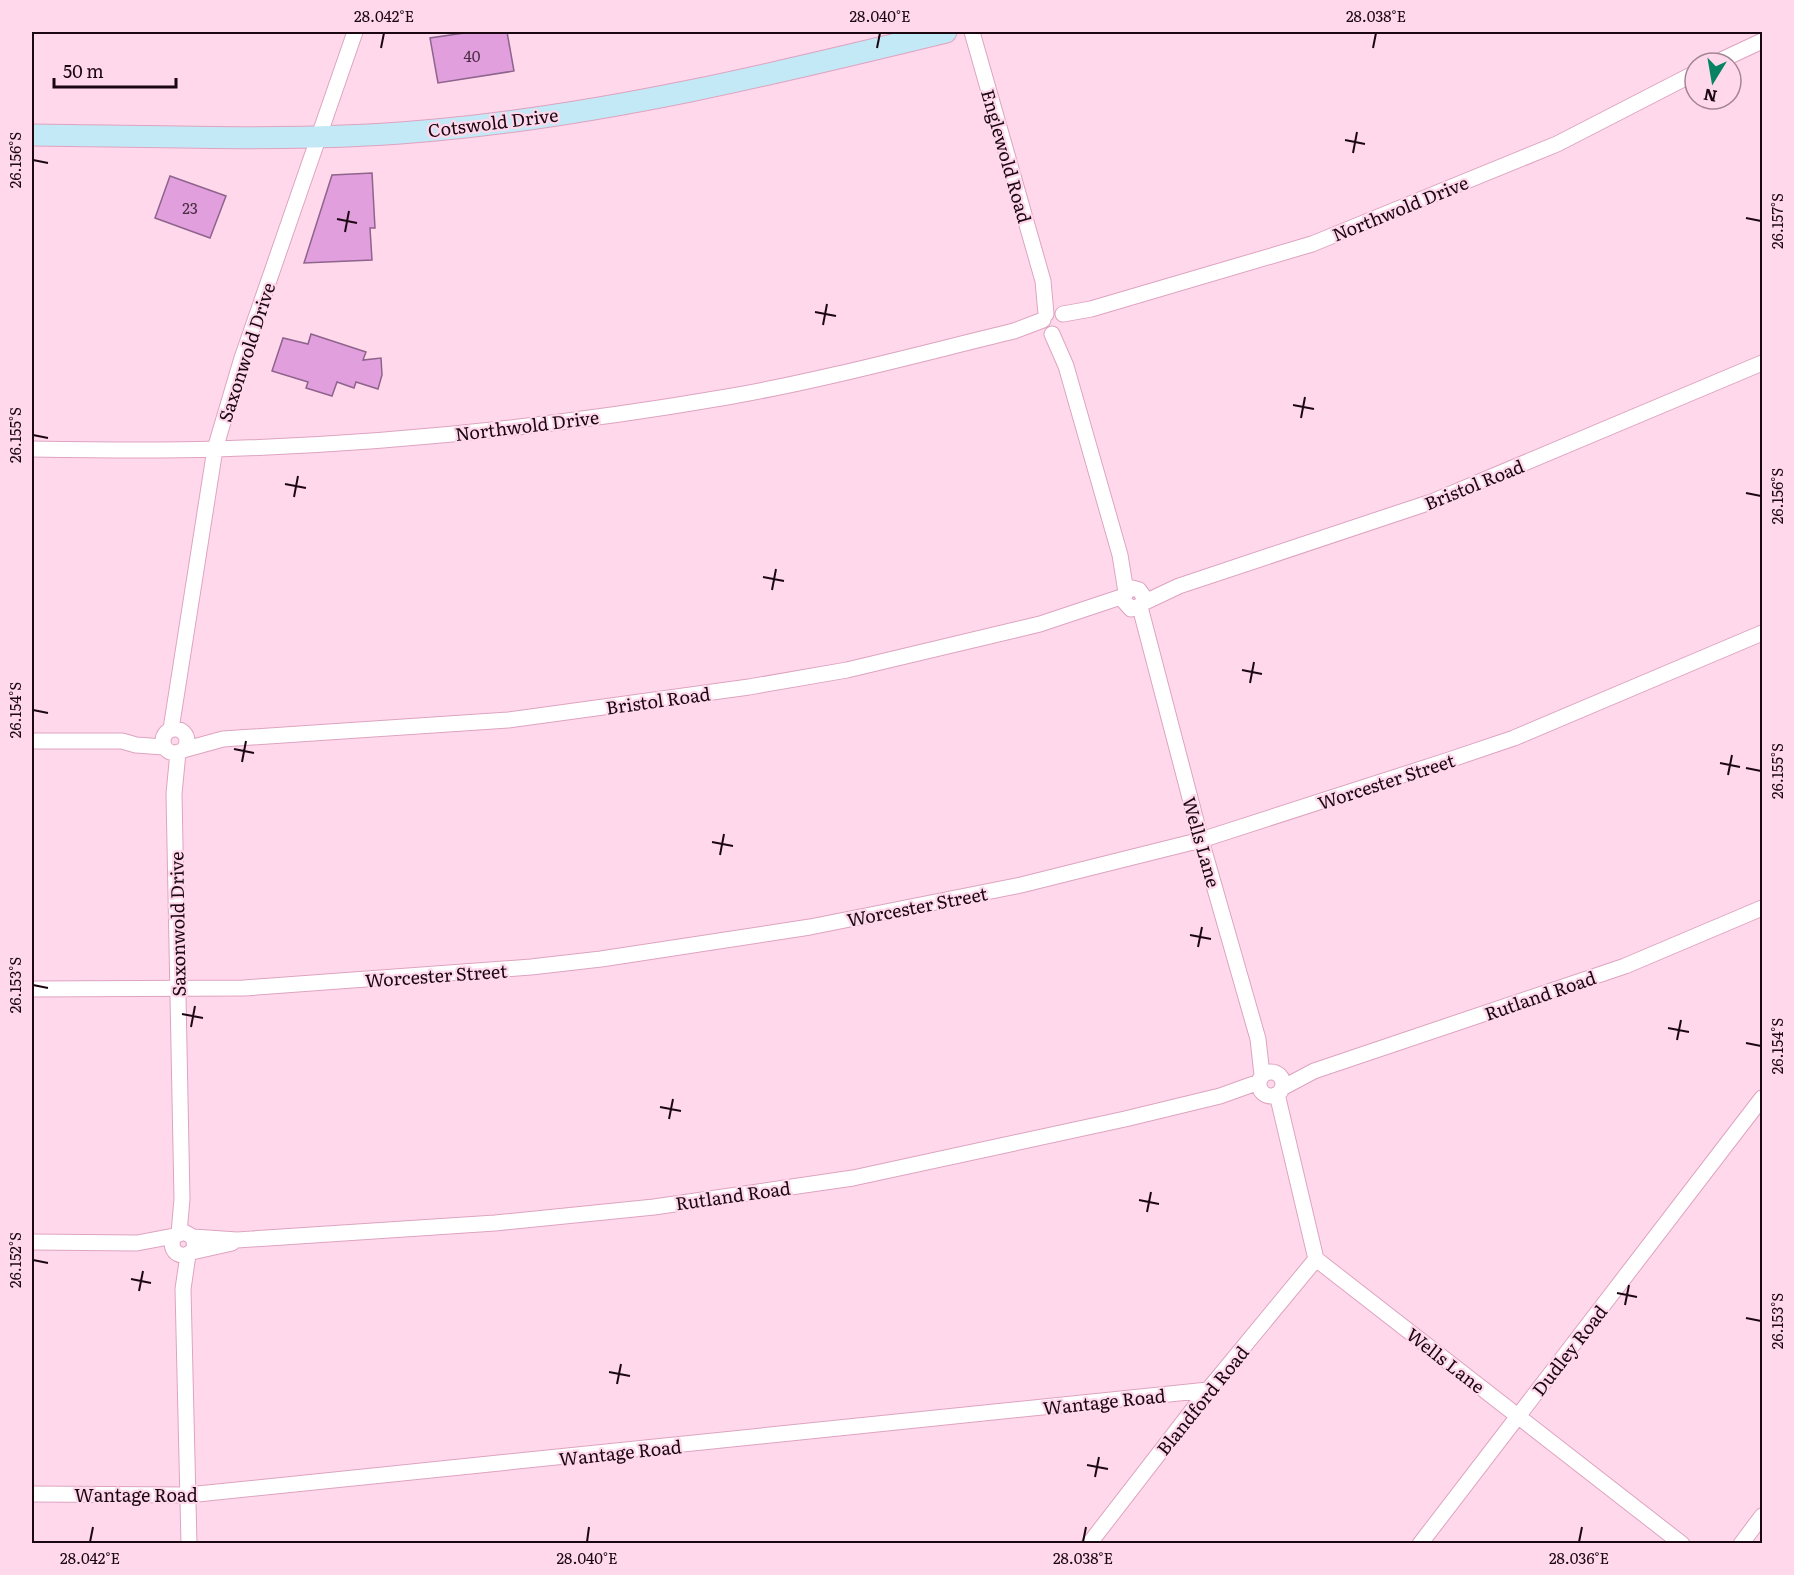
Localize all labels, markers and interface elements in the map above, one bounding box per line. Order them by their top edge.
text: 28.042°E [354,4,414,27]
text: 28.040°E [850,4,910,27]
text: 28.038°E [1346,4,1406,27]
house number: 40 [464,44,481,67]
scale bar [54,51,176,89]
north arrow [1683,51,1743,111]
text: 50 m [63,57,104,84]
text: N [1701,84,1719,110]
street label: Englewold Road [975,86,1039,226]
street label: Cotswold Drive [426,101,560,143]
text: 26.156°S [3,132,26,188]
street label: Northwold Drive [1328,168,1472,248]
text: 26.157°S [1765,193,1788,249]
house number: 23 [182,196,198,219]
street label: Saxonwold Drive [211,279,281,425]
street label: Northwold Drive [454,403,600,447]
text: 26.155°S [3,407,26,463]
street label: Bristol Road [1420,452,1528,516]
text: 26.156°S [1765,468,1788,524]
street label: Bristol Road [604,679,712,721]
text: 26.154°S [3,682,26,738]
text: 26.155°S [1765,743,1788,799]
street label: Worcester Street [1314,746,1459,816]
street label: Wells Lane [1176,794,1228,890]
street label: Saxonwold Drive [162,851,192,997]
street label: Worcester Street [844,879,990,933]
text: 26.153°S [3,957,26,1013]
street label: Worcester Street [364,957,509,993]
street label: Rutland Road [1481,963,1599,1027]
text: 26.154°S [1765,1018,1788,1074]
street label: Rutland Road [674,1174,792,1216]
text: 26.152°S [3,1232,26,1288]
text: 26.153°S [1765,1293,1788,1349]
street label: Dudley Road [1525,1299,1613,1401]
street label: Wells Lane [1401,1321,1491,1399]
street label: Blandford Road [1149,1339,1255,1461]
street label: Wantage Road [1041,1381,1167,1421]
street label: Wantage Road [557,1432,683,1472]
street label: Wantage Road [74,1481,198,1508]
text: 28.042°E [60,1546,120,1569]
text: 28.040°E [557,1546,617,1569]
text: 28.038°E [1053,1546,1113,1569]
text: 28.036°E [1549,1546,1609,1569]

